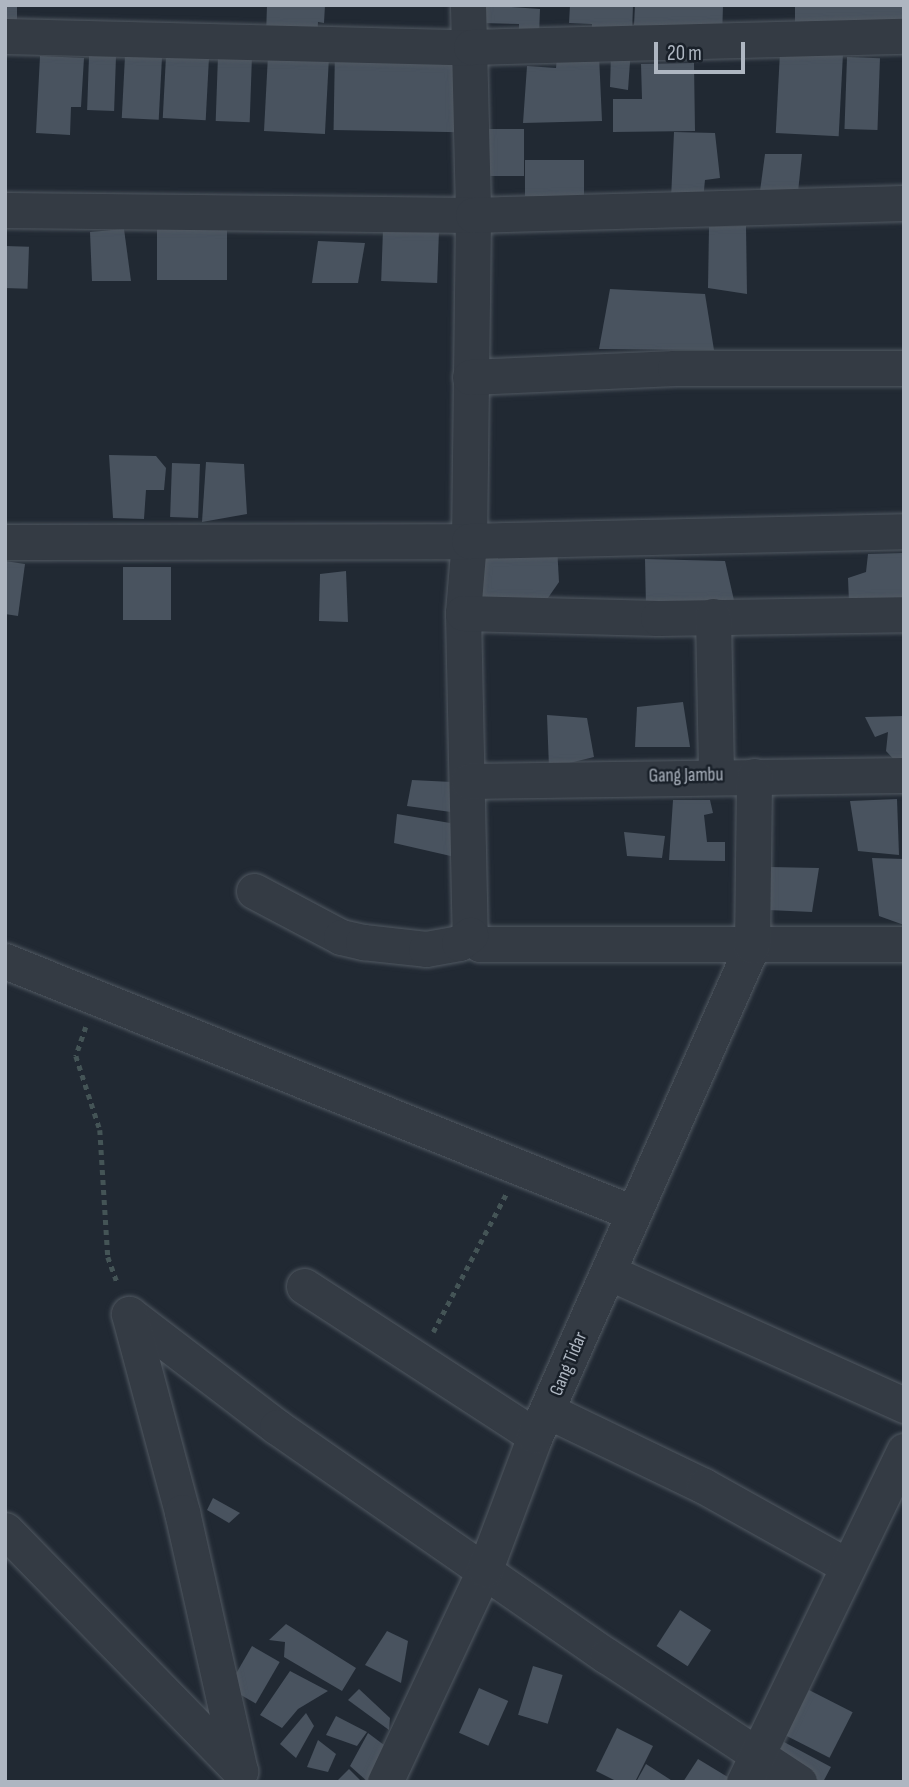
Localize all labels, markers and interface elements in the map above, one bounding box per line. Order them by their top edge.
scale bar [657,28,748,72]
text: 20 m [667,41,702,66]
street label: Gang Jambu [648,764,724,788]
street label: Gang Tidar [545,1329,593,1399]

